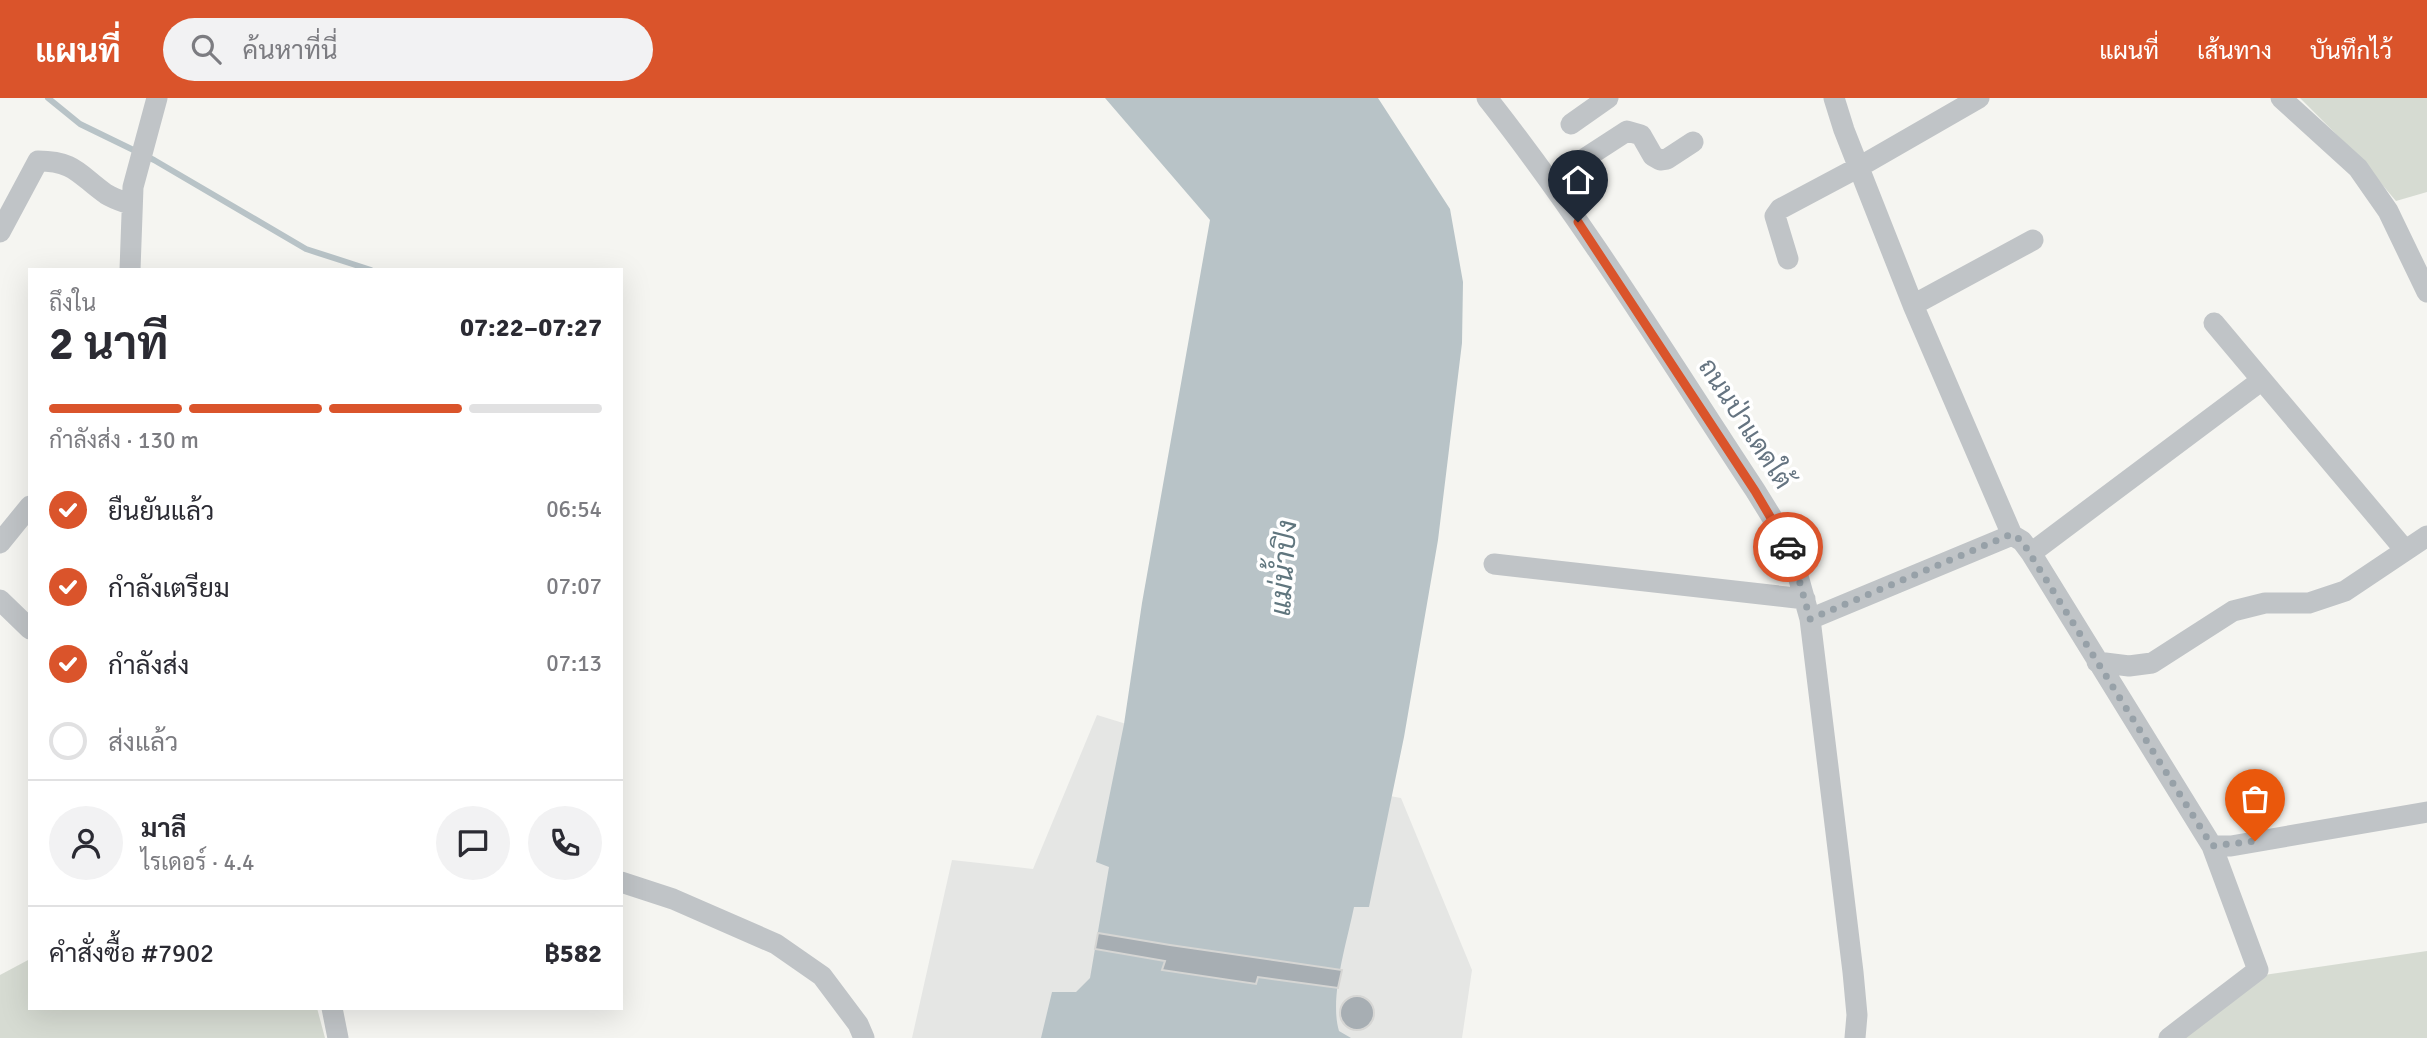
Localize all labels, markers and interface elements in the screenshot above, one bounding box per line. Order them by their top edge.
search box [163,18,653,81]
icon: search [187,30,225,68]
text: แผนที่ [35,31,121,72]
text: ค้นหาที่นี่ [243,35,338,67]
text: แผนที่ [2099,36,2159,66]
text: เส้นทาง [2197,36,2272,66]
text: บันทึกไว้ [2310,36,2392,66]
pin [1548,150,1608,222]
icon: home [1559,161,1597,199]
text: ถึงใน [49,289,96,318]
text: 07:22–07:27 [460,312,602,344]
text: 2 นาที [49,316,169,372]
street label: ถนนป่าแดดใต้ [1691,352,1800,496]
text: กำลังส่ง · 130 m [49,426,199,455]
icon: check [49,491,87,529]
text: 06:54 [546,495,602,524]
text: ยืนยันแล้ว [108,496,214,528]
courier [1753,512,1823,582]
water label: แม่น้ำปิง [1256,518,1304,617]
icon: car [1769,528,1807,566]
icon: check [49,568,87,606]
text: 07:07 [546,572,602,601]
text: กำลังเตรียม [108,573,230,605]
icon: check [49,645,87,683]
text: 07:13 [546,649,602,678]
text: กำลังส่ง [108,650,189,682]
text: ส่งแล้ว [108,727,178,759]
pin [2225,769,2285,841]
icon: bag [2236,780,2274,818]
button: person [49,806,123,880]
button: chat [436,806,510,880]
button: phone [528,806,602,880]
text: มาลี [141,813,186,845]
text: ไรเดอร์ · 4.4 [141,848,255,877]
text: คำสั่งซื้อ #7902 [49,938,214,970]
text: ฿582 [544,938,602,970]

